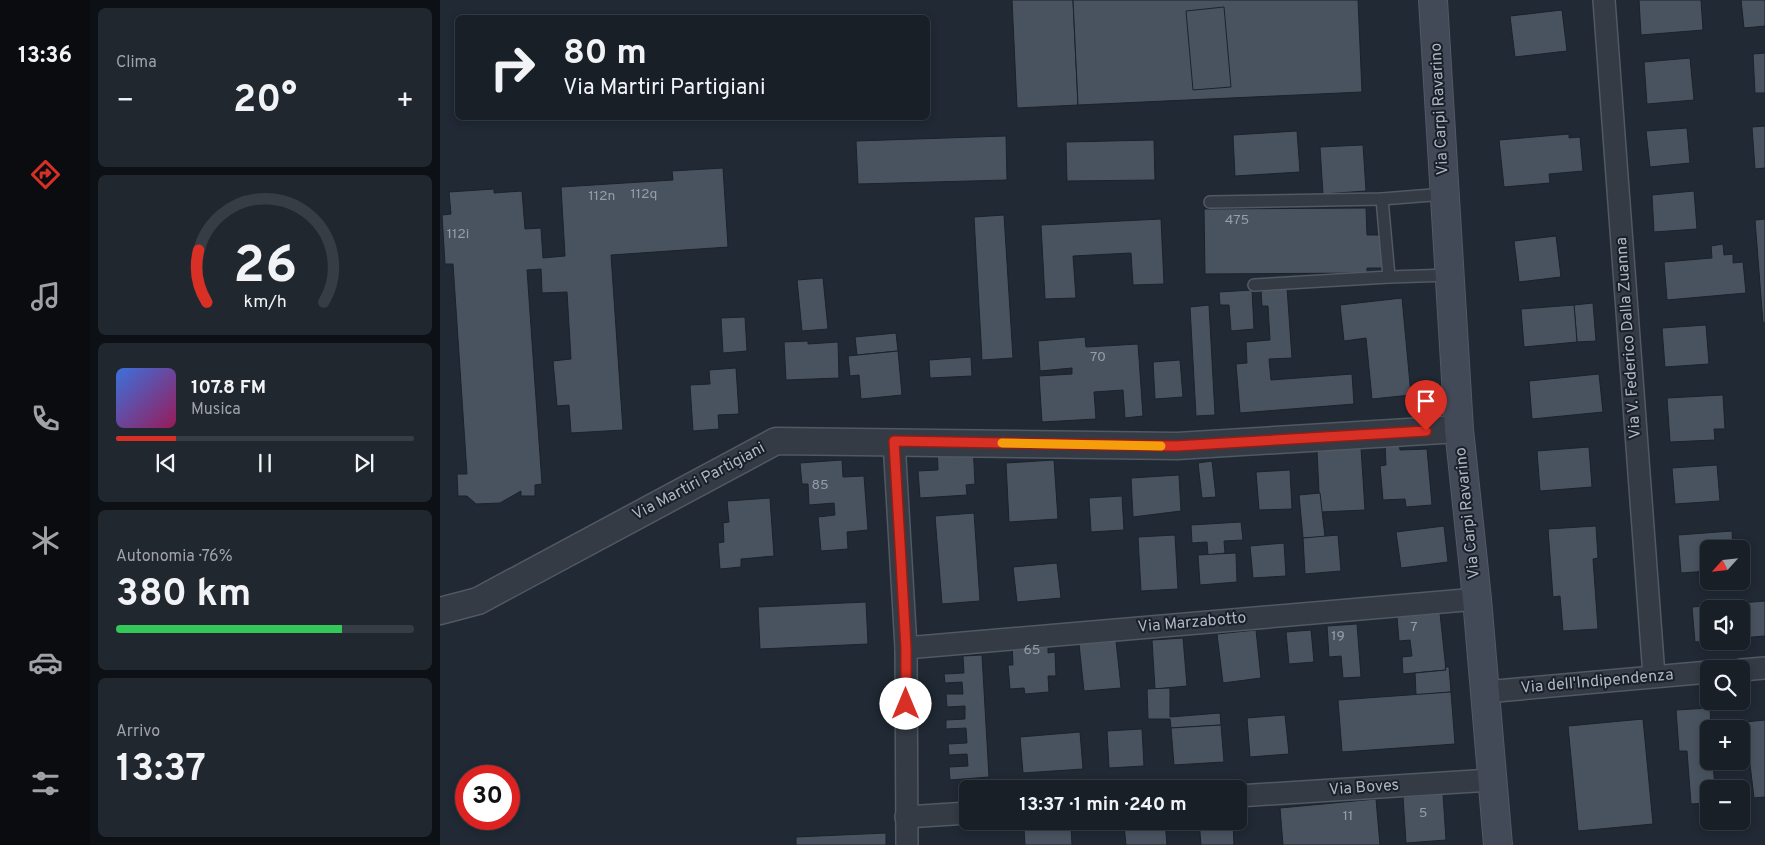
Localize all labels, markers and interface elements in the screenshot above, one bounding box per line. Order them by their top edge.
text: 80 m [563,32,647,76]
icon: right [480,35,545,100]
street label: Via Carpi Ravarino [1427,42,1453,176]
text: 13:36 [18,43,72,70]
text: Clima [116,53,157,73]
text: Via Martiri Partigiani [563,75,766,102]
text: 20° [233,77,297,126]
text: − [116,84,134,120]
text: + [396,84,414,120]
icon: directions [28,157,63,192]
house number: 112q [631,186,657,203]
house number: 112n [589,188,615,205]
house number: 475 [1225,212,1249,229]
house number: 112i [447,226,469,243]
text: 26 [233,235,297,301]
street label: Via V. Federico Dalla Zuanna [1612,237,1646,439]
icon: music [28,279,63,314]
text: km/h [243,291,287,314]
house number: 70 [1090,349,1106,366]
text: 107.8 FM [191,376,266,400]
pin [1405,380,1447,431]
icon: arrive [1412,387,1440,415]
text: Musica [191,400,241,420]
icon: phone [28,401,63,436]
street label: Via Martiri Partigiani [629,439,769,525]
street label: Via Carpi Ravarino [1451,446,1485,580]
icon: previous [152,449,180,477]
icon: pause [251,449,279,477]
icon: next [350,449,378,477]
house number: 85 [811,477,829,494]
icon: climate [28,523,63,558]
north arrow [1700,540,1750,590]
map controls [1700,540,1750,830]
text: Autonomia · 76% [116,547,233,567]
text: 380 km [116,571,251,620]
button: sound [1700,600,1750,650]
street label: Via Marzabotto [1137,608,1247,638]
house number: 7 [1410,619,1418,636]
house number: 19 [1331,628,1345,645]
house number: 65 [1023,642,1041,659]
icon: car [28,645,63,680]
button: search [1700,660,1750,710]
street label: Via dell'Indipendenza [1520,665,1674,699]
position arrow [879,677,931,729]
button: + [1700,720,1750,770]
text: Arrivo [116,722,160,742]
text: 13:37 [116,746,206,795]
speed limit sign: 30 [455,765,520,830]
icon: filters [28,766,63,801]
street label: Via Boves [1328,776,1400,800]
button: − [1700,780,1750,830]
text: 13:37 · 1 min · 240 m [1019,793,1187,817]
house number: 5 [1419,805,1427,822]
house number: 11 [1343,808,1353,825]

